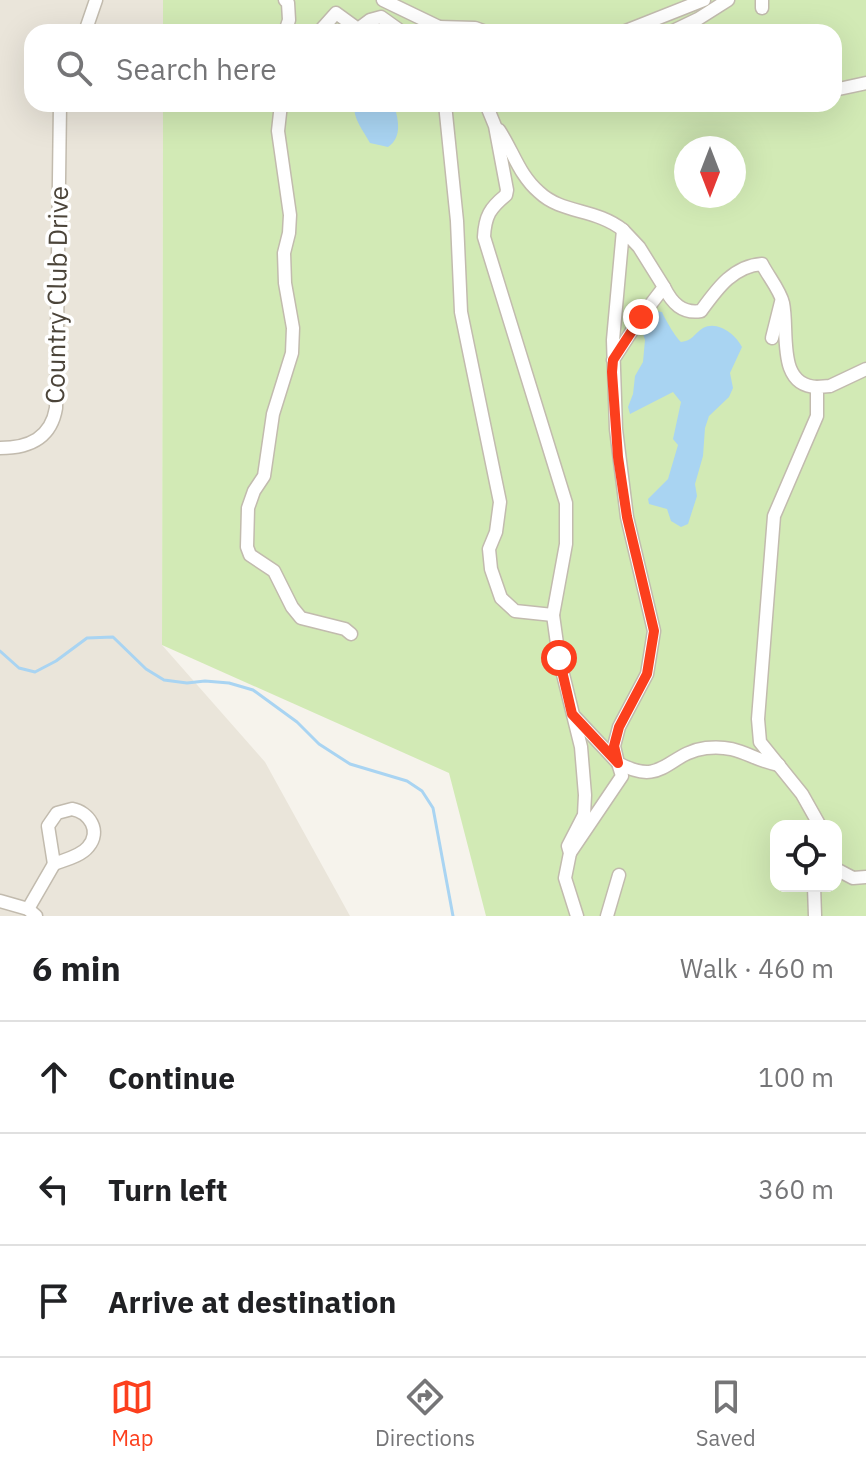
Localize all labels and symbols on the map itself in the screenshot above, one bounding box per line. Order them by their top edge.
north arrow [674,136,746,208]
street label: Country Club Drive [37,186,75,404]
route end [623,299,659,335]
route start [541,640,577,676]

